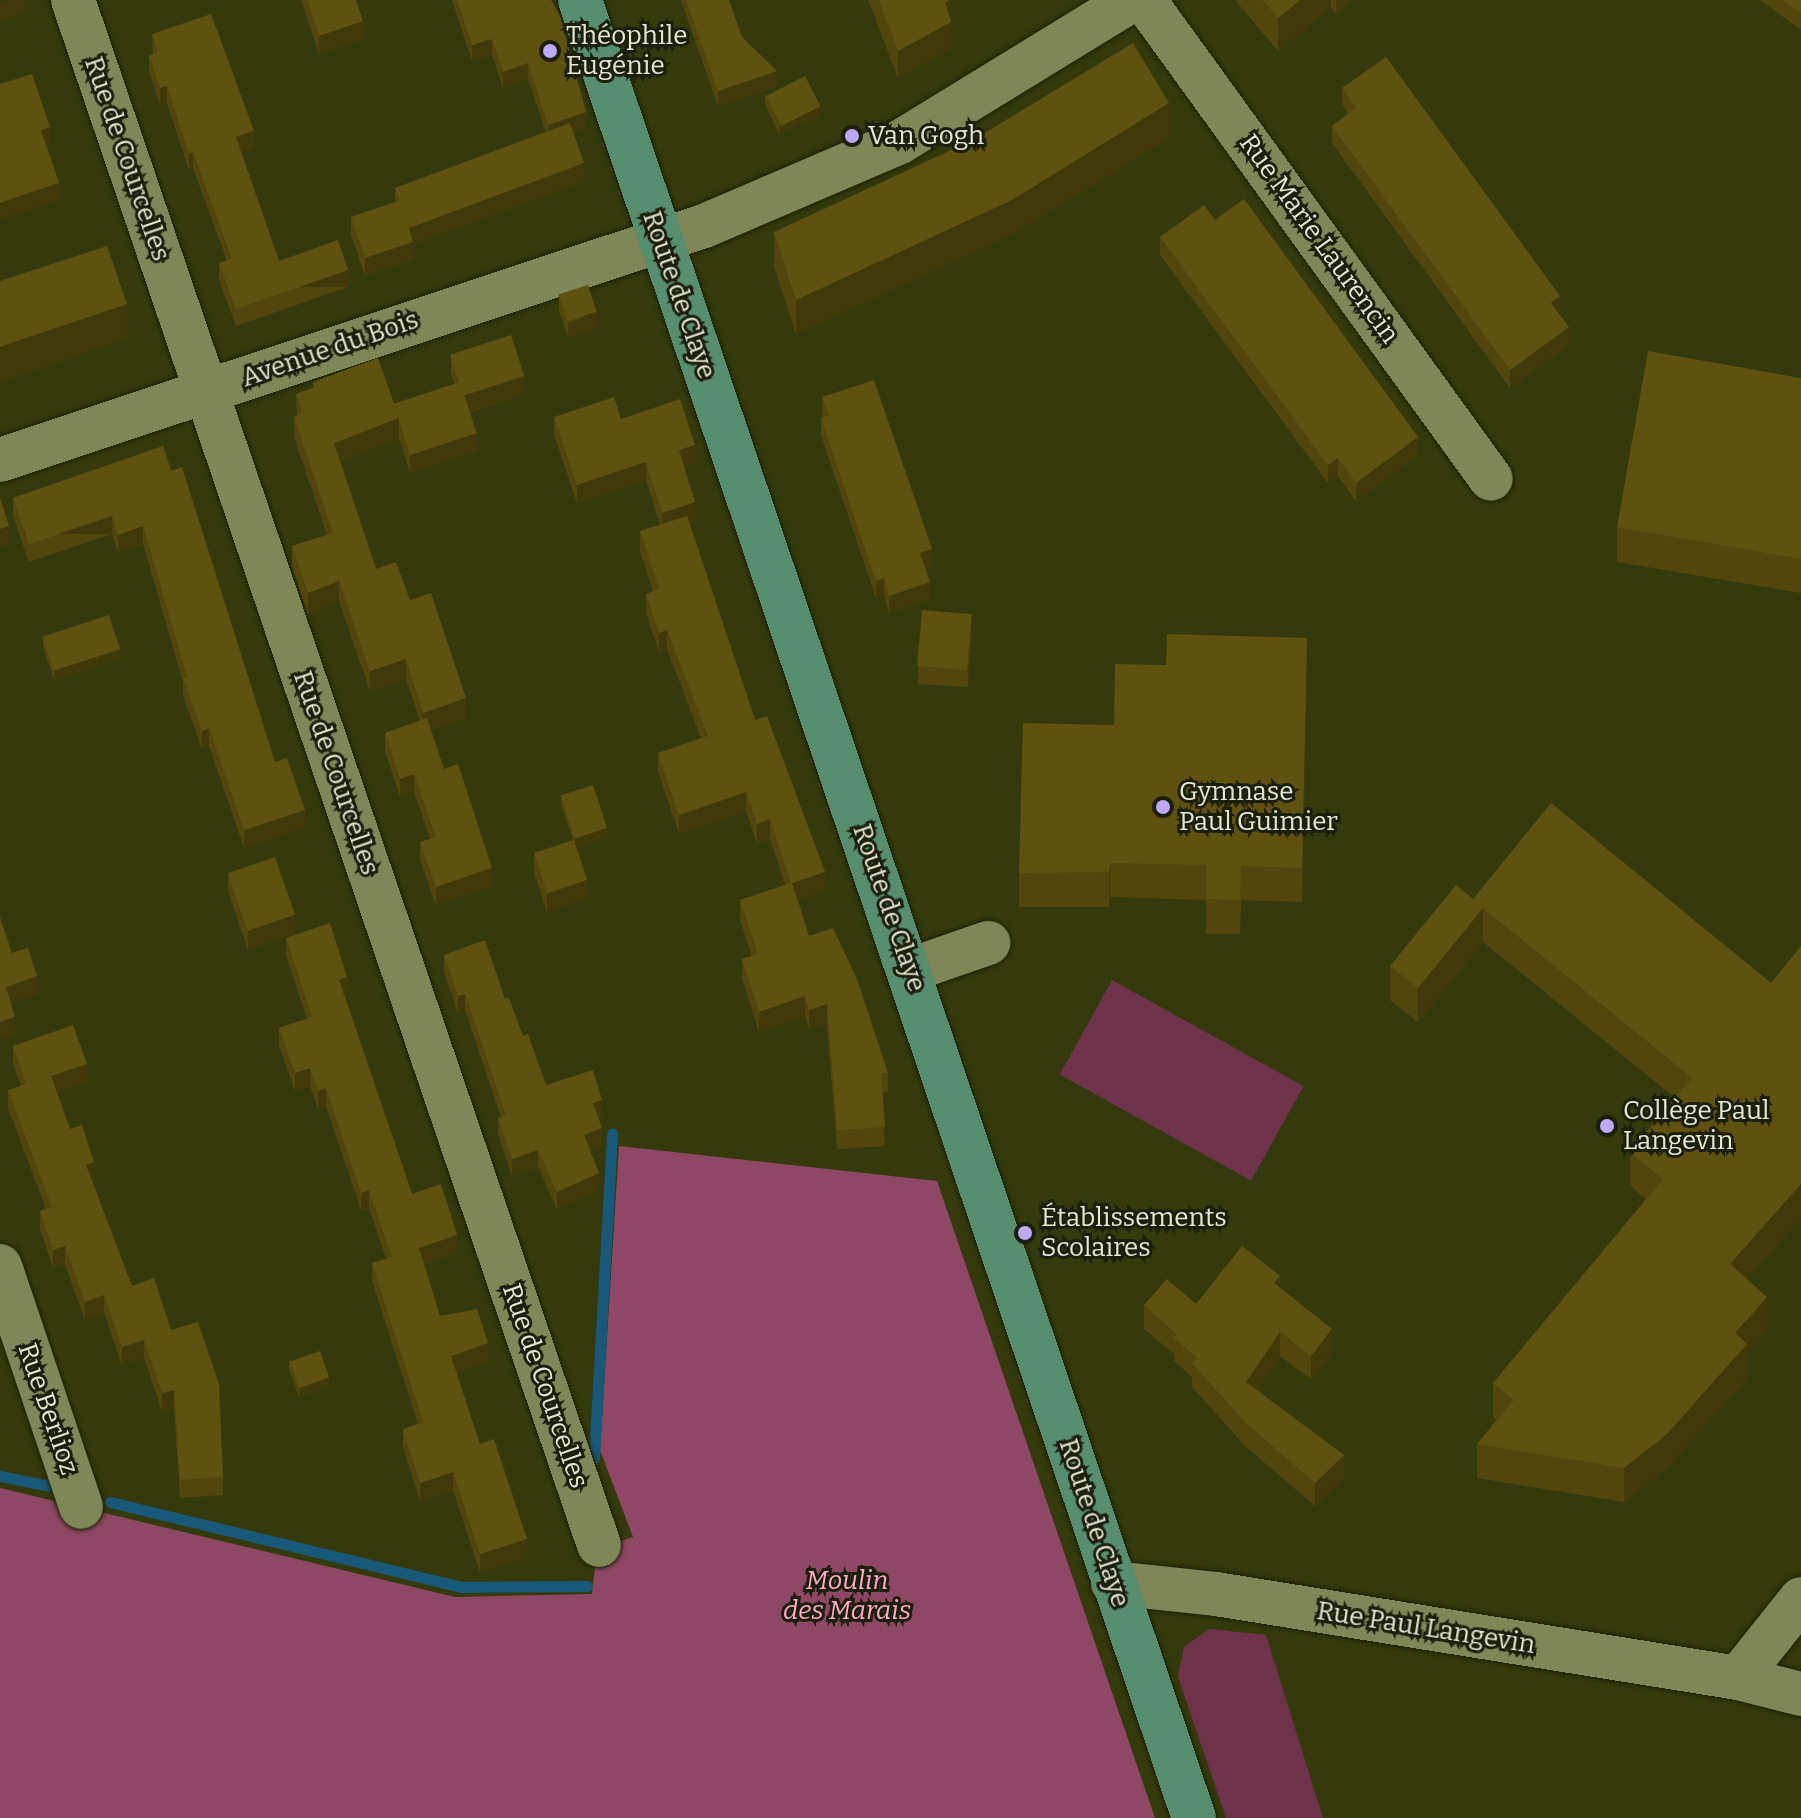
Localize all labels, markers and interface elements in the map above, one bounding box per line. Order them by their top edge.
place label: Théophile Eugénie [566,20,687,82]
marker: Théophile Eugénie [541,42,559,60]
street label: Rue de Courcelles [77,53,177,265]
place label: Van Gogh [868,120,984,152]
marker: Van Gogh [843,127,861,145]
street label: Rue Marie Laurencin [1233,128,1405,350]
street label: Route de Claye [636,207,722,383]
street label: Avenue du Bois [237,304,423,394]
street label: Rue de Courcelles [286,667,386,879]
place label: Gymnase Paul Guimier [1179,776,1338,838]
marker: Gymnase Paul Guimier [1154,798,1172,816]
street label: Route de Claye [846,820,932,996]
place label: Collège Paul Langevin [1623,1095,1770,1156]
marker: Collège Paul Langevin [1598,1117,1616,1135]
place label: Établissements Scolaires [1041,1202,1227,1264]
marker: Établissements Scolaires [1016,1224,1034,1242]
street label: Rue de Courcelles [495,1280,595,1492]
street label: Rue Berlioz [11,1339,85,1479]
street label: Route de Claye [1052,1435,1136,1611]
park label: Moulin des Marais [783,1565,911,1626]
street label: Rue Paul Langevin [1315,1595,1537,1661]

